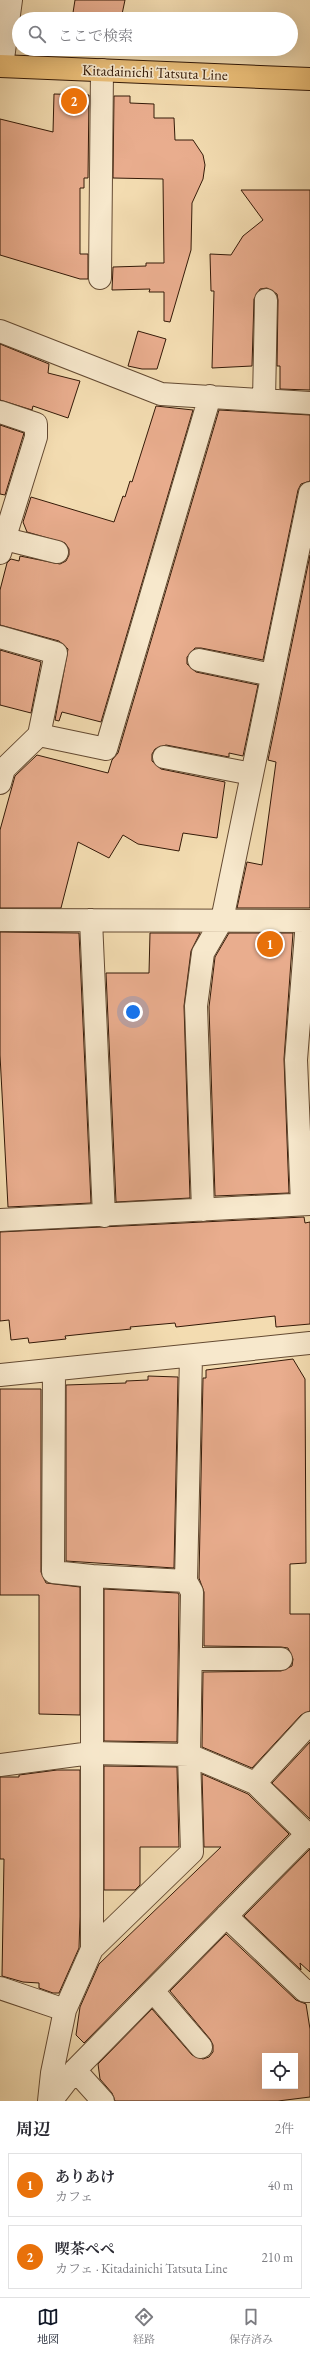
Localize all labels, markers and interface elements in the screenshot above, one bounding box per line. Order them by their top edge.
search box [12,12,298,56]
icon: search [26,23,48,45]
text: ここで検索 [58,26,133,45]
street label: Kitadainichi Tatsuta Line [82,60,228,84]
pin: 2 [61,86,87,116]
pin: 1 [257,929,283,959]
your location [123,1002,143,1022]
map controls [262,2053,298,2089]
button: locate [262,2053,298,2089]
text: 周辺 [16,2118,50,2140]
text: 2件 [275,2120,294,2137]
text: ありあけ [55,2167,115,2186]
text: 1 [27,2177,33,2194]
text: 40 m [268,2177,293,2194]
text: カフェ [55,2188,93,2205]
text: 喫茶ペペ [55,2239,115,2258]
text: 2 [27,2249,33,2266]
text: 210 m [262,2249,293,2266]
text: カフェ · Kitadainichi Tatsuta Line [55,2260,227,2277]
tab: 地図 [37,2306,59,2346]
tab: 経路 [133,2306,155,2346]
tab: 保存済み [229,2306,273,2346]

